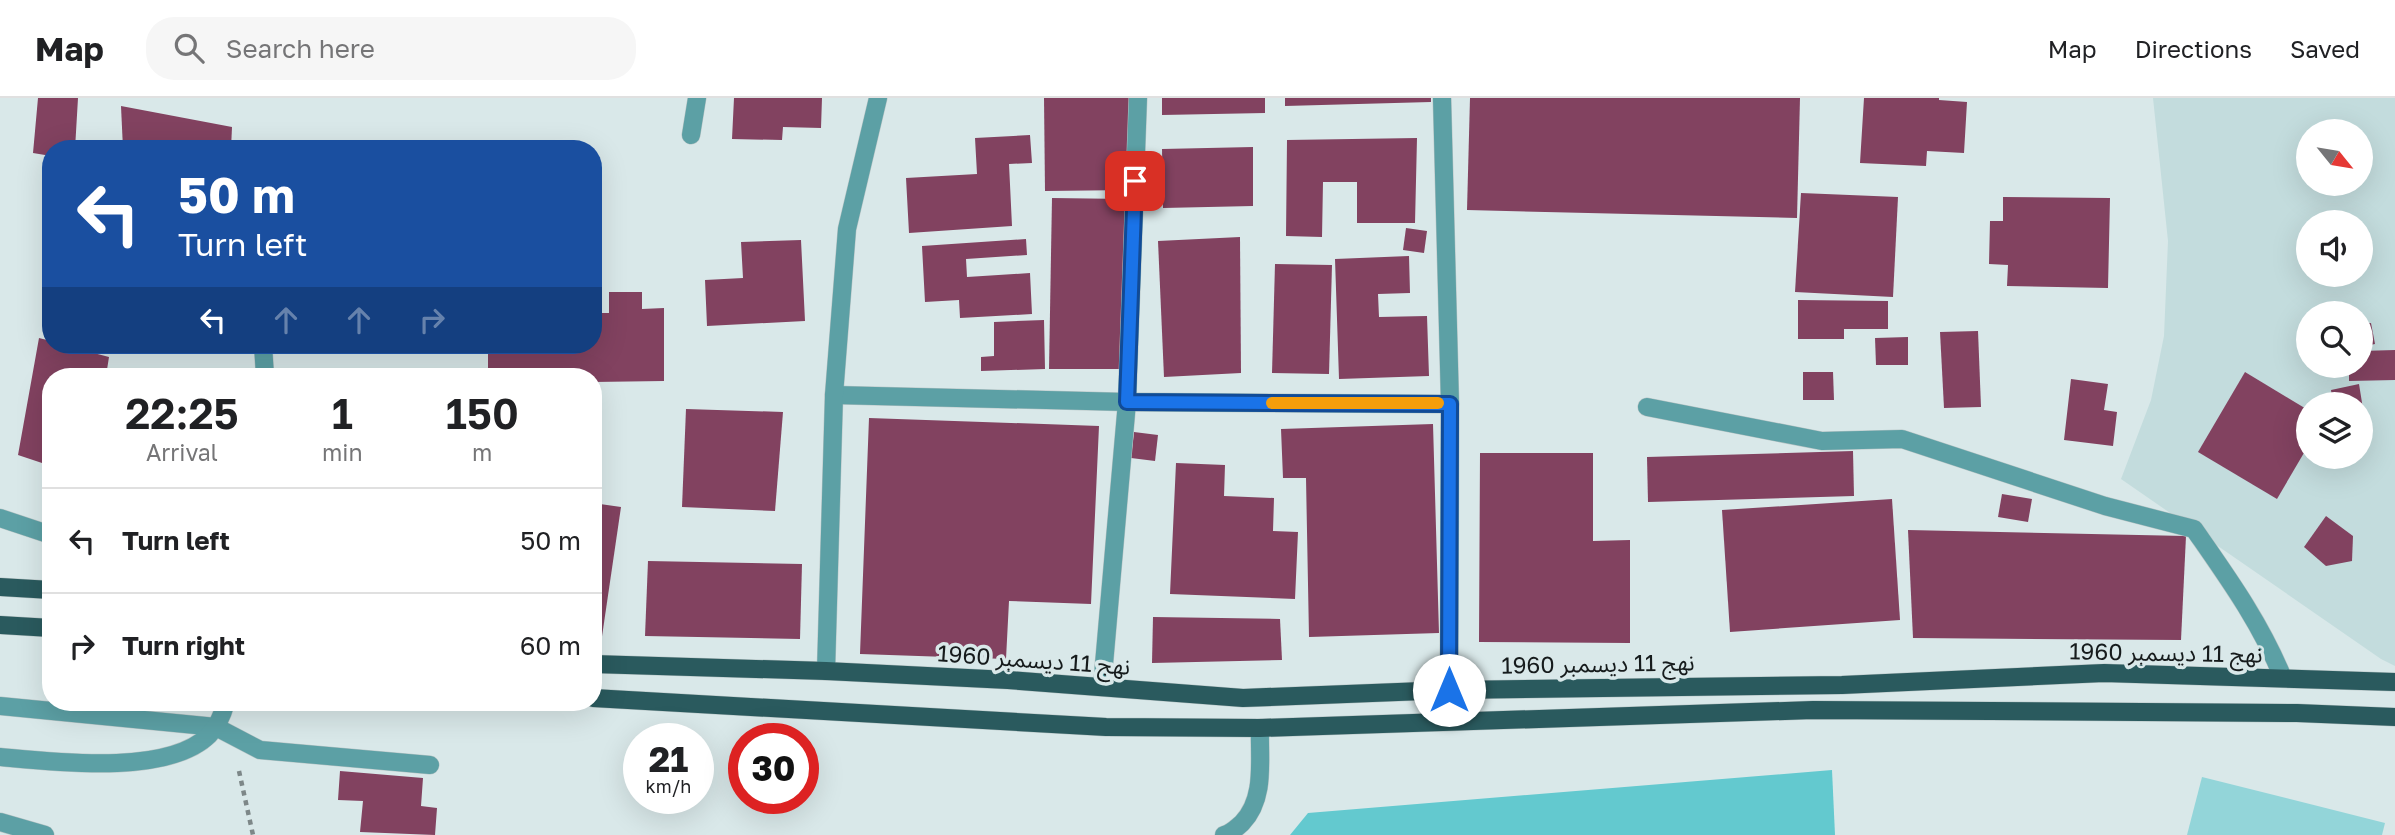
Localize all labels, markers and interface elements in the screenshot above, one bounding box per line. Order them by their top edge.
search box [146,17,636,80]
text: Map [35,29,104,68]
icon: search [170,29,208,67]
text: Search here [226,33,375,64]
text: Map [2048,34,2097,63]
text: Directions [2135,34,2252,63]
text: Saved [2290,34,2360,63]
north arrow [2296,119,2373,196]
map controls [2296,119,2373,469]
pin [1105,151,1165,211]
icon: arrive [1116,162,1154,200]
text: 50 m [178,165,295,224]
icon: left [63,168,154,259]
button: sound [2296,210,2373,287]
text: Turn left [178,225,307,263]
icon: left [194,301,232,339]
icon: ahead [267,301,305,339]
icon: ahead [340,301,378,339]
icon: right [413,301,451,339]
button: search [2296,301,2373,378]
text: 22:25 [125,388,239,438]
text: 1 [332,388,353,438]
text: 150 [446,388,519,438]
button: layers [2296,392,2373,469]
text: Arrival [146,438,218,466]
text: min [322,438,363,466]
text: m [472,438,492,466]
icon: left [63,522,101,560]
text: Turn left [122,525,230,556]
text: 50 m [520,525,581,556]
icon: right [63,627,101,665]
text: Turn right [122,630,245,661]
text: 60 m [520,630,581,661]
street label: نهج 11 ديسمبر 1960 [2069,636,2263,672]
street label: نهج 11 ديسمبر 1960 [936,638,1131,684]
street label: نهج 11 ديسمبر 1960 [1501,647,1695,683]
position arrow [1412,653,1486,727]
speed limit sign: 30 [728,723,819,814]
text: 21 [649,738,688,780]
text: km/h [646,775,691,797]

